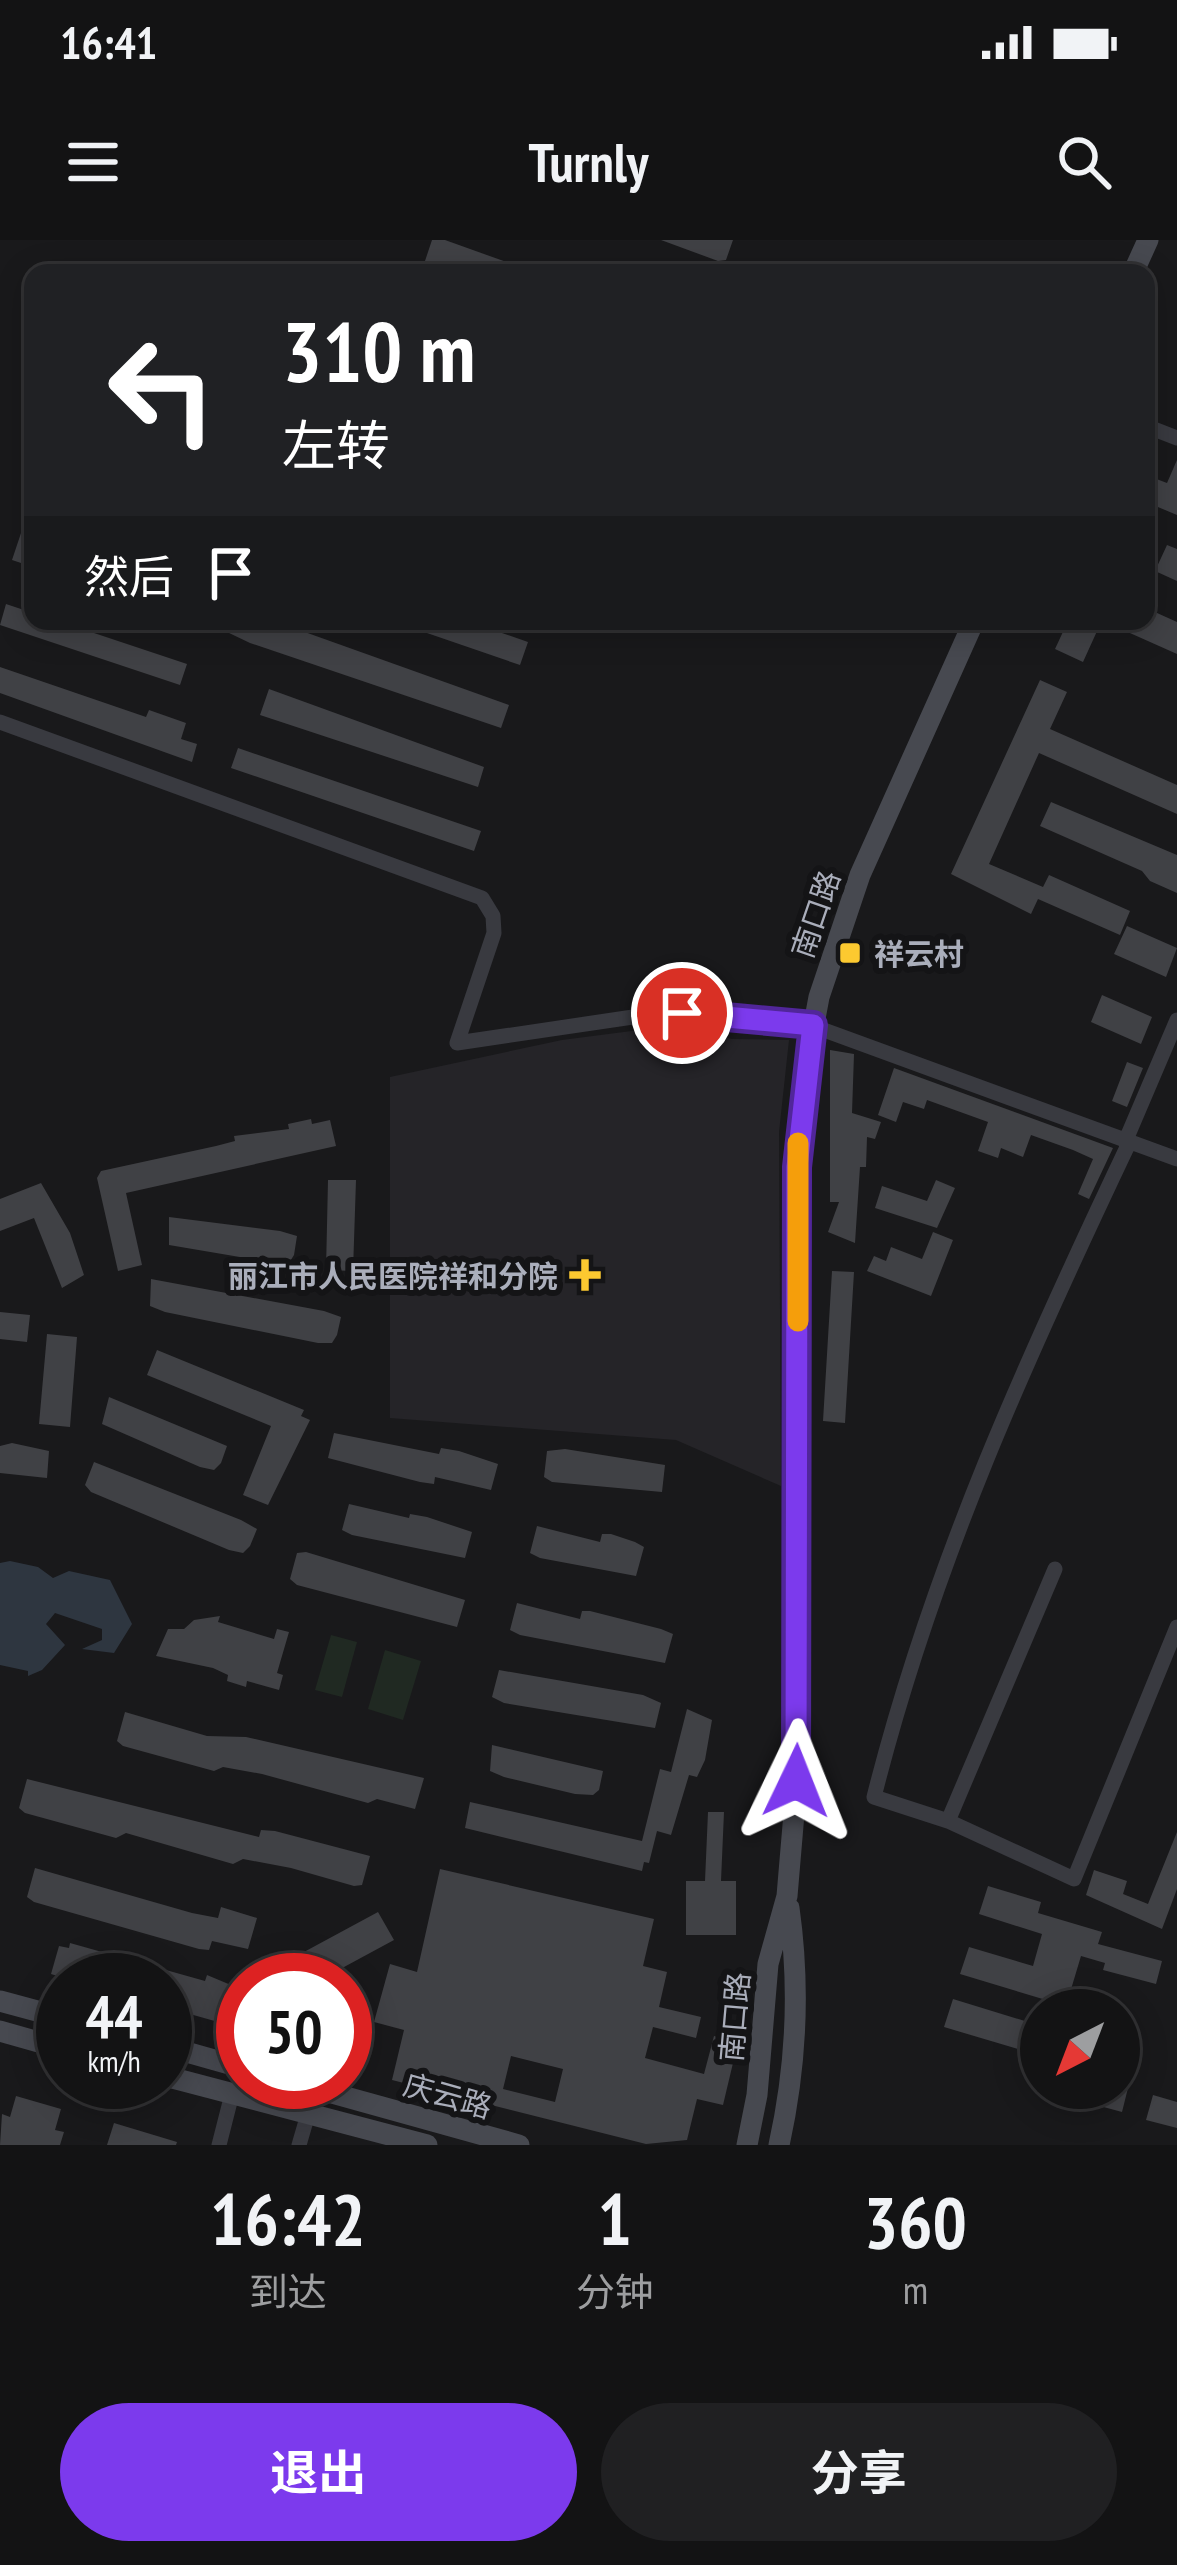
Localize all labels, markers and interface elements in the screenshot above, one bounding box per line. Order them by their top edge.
text: 16:41 [60,13,157,71]
text: Turnly [529,127,648,197]
icon: menu [60,129,126,195]
icon: search [1051,129,1117,195]
text: 310 m [282,296,475,405]
icon: left [84,312,240,468]
text: 左转 [282,410,390,480]
icon: arrive [198,540,264,606]
text: 然后 [84,547,174,605]
street label: 南口路 [782,865,848,963]
place label: 祥云村 [874,934,964,973]
marker: 祥云村 [837,940,863,966]
pin [631,962,733,1064]
icon: arrive [649,980,715,1046]
place label: 丽江市人民医院祥和分院 [228,1256,558,1295]
marker: 丽江市人民医院祥和分院 [569,1259,601,1291]
position arrow [733,1718,859,1844]
speed limit sign: 50 [216,1953,372,2109]
street label: 南口路 [711,1970,757,2064]
text: 44 [85,1977,143,2055]
north arrow [1020,1989,1140,2109]
map controls [1020,1989,1140,2109]
text: km/h [87,2041,141,2080]
street label: 庆云路 [399,2064,497,2126]
text: 16:42 [210,2172,366,2265]
text: 1 [598,2172,632,2265]
text: 360 [864,2175,967,2268]
text: m [903,2264,928,2315]
text: 到达 [249,2266,327,2317]
text: 分钟 [576,2266,654,2317]
button: 退出 [60,2403,577,2541]
button: 分享 [601,2403,1117,2541]

